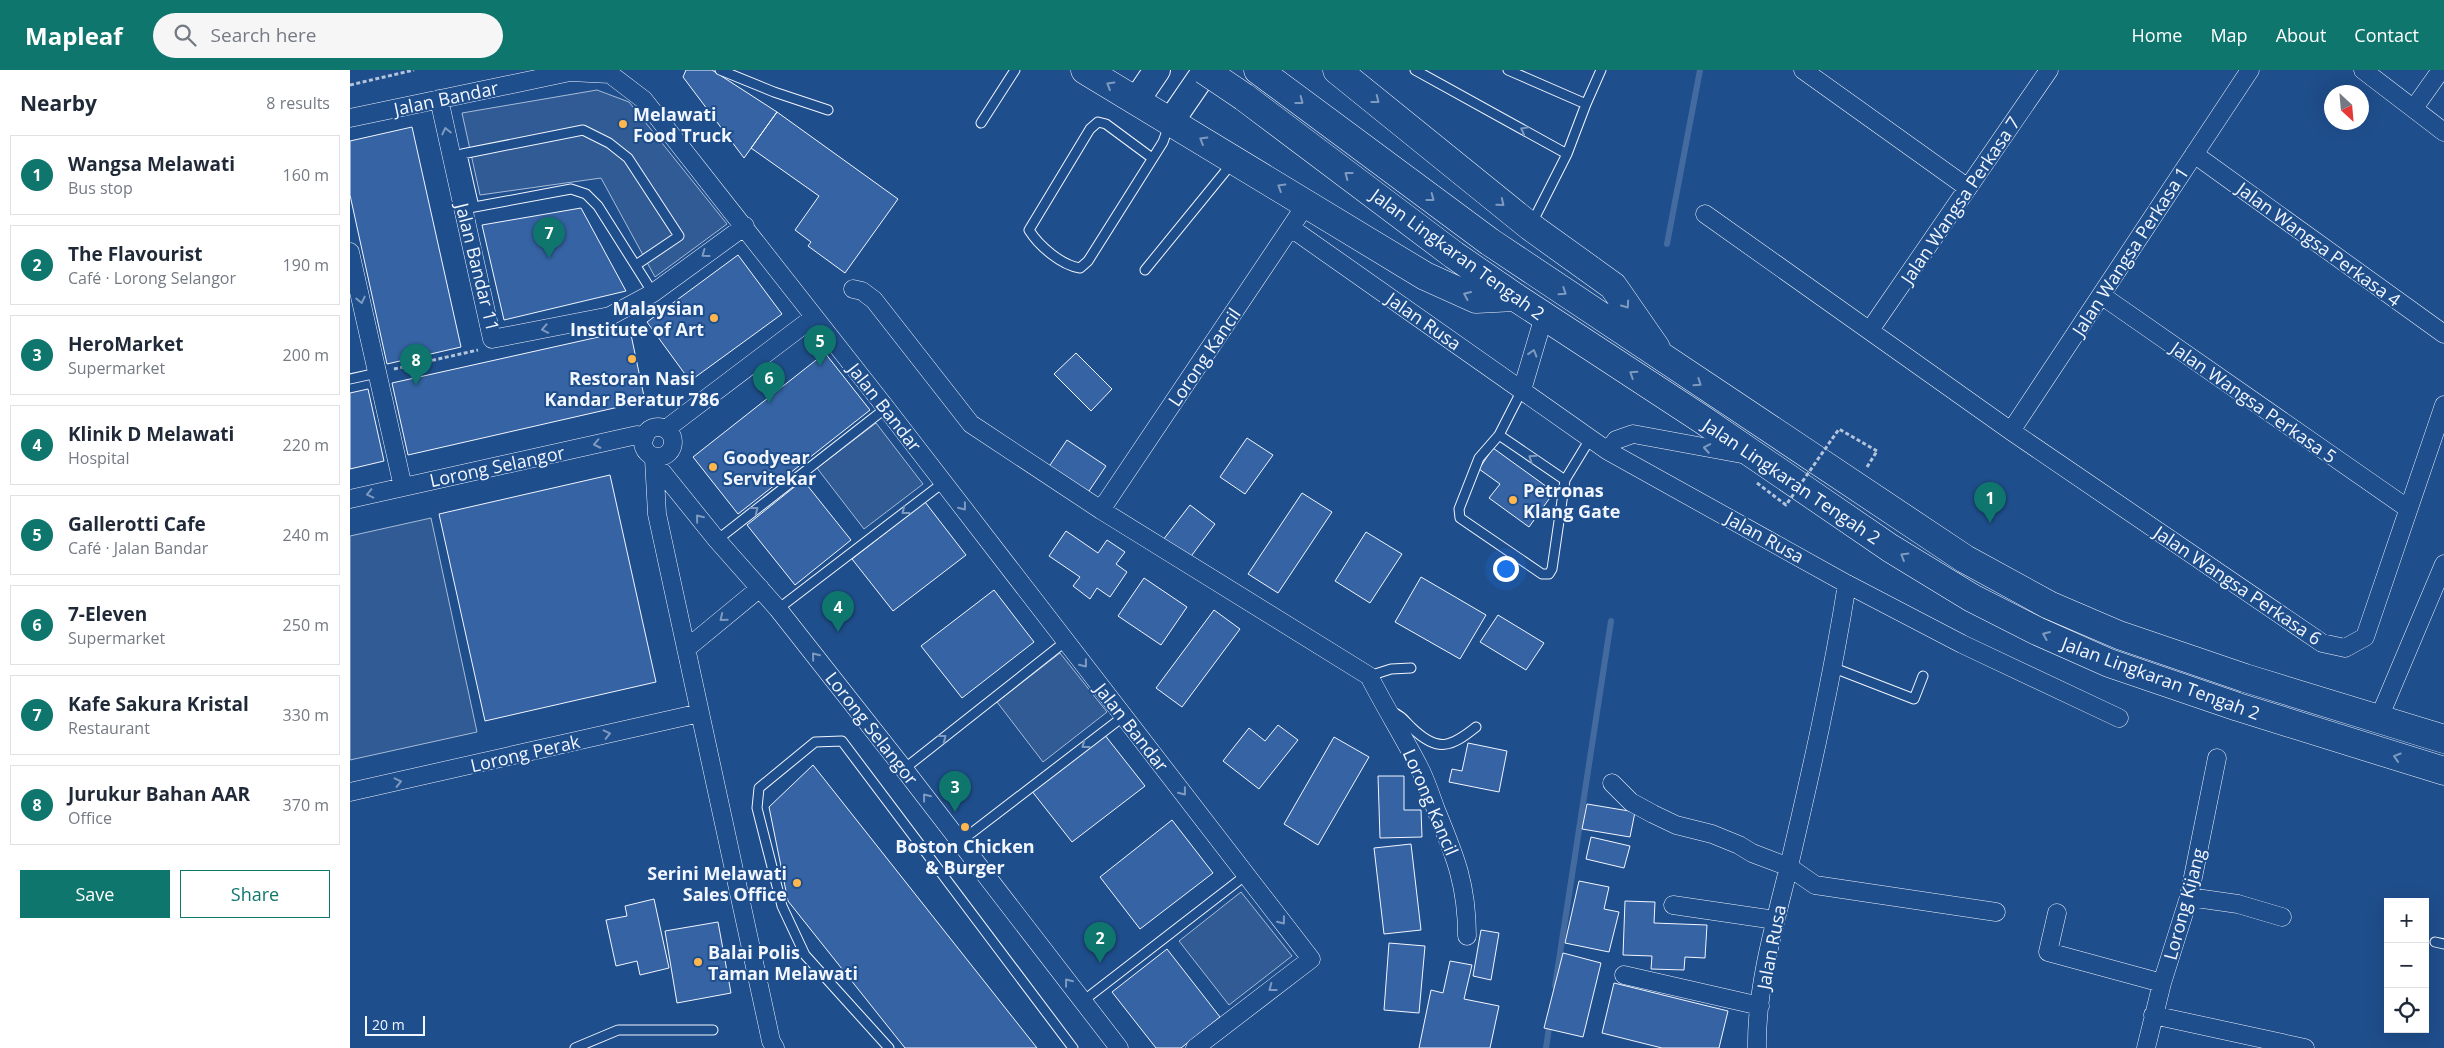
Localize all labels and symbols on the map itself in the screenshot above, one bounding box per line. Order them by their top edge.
street label: Jalan Bandar [390,75,501,121]
one-way arrow [1107,82,1116,92]
north arrow [2324,85,2369,130]
one-way arrow [1370,94,1379,102]
one-way arrow [1294,95,1304,104]
place label: Melawati Food Truck [633,102,733,147]
street label: Jalan Wangsa Perkasa 7 [1894,112,2025,290]
marker: Melawati Food Truck [617,118,629,130]
one-way arrow [441,126,452,135]
one-way arrow [1520,126,1529,136]
one-way arrow [1199,137,1208,147]
street label: Jalan Wangsa Perkasa 1 [2065,162,2194,342]
one-way arrow [1344,172,1354,181]
street label: Jalan Wangsa Perkasa 4 [2231,175,2406,312]
street label: Jalan Lingkaran Tengah 2 [1365,182,1550,325]
one-way arrow [1278,184,1287,194]
one-way arrow [1425,192,1435,201]
one-way arrow [1496,197,1505,206]
street label: Jalan Bandar 11 [450,198,506,334]
pin: 7 [533,217,565,258]
one-way arrow [702,248,711,258]
street label: Jalan Rusa [1380,285,1466,355]
one-way arrow [1558,286,1567,295]
one-way arrow [1463,290,1472,301]
one-way arrow [355,295,365,304]
place label: Malaysian Institute of Art [570,296,704,341]
one-way arrow [1620,299,1629,309]
street label: Lorong Kancil [1162,303,1246,411]
marker: Malaysian Institute of Art [708,312,720,324]
one-way arrow [541,323,550,333]
pin: 5 [804,325,836,366]
street label: Jalan Wangsa Perkasa 5 [2165,334,2342,468]
pin: 8 [400,344,432,385]
one-way arrow [1528,349,1538,358]
marker: Restoran Nasi Kandar Beratur 786 [626,353,638,365]
street label: Jalan Bandar [842,356,928,457]
pin: 6 [753,362,785,403]
place label: Restoran Nasi Kandar Beratur 786 [545,366,719,411]
one-way arrow [1629,371,1639,380]
one-way arrow [1693,376,1702,386]
street label: Jalan Lingkaran Tengah 2 [1697,411,1885,549]
one-way arrow [593,438,601,449]
street label: Lorong Selangor [427,440,567,492]
one-way arrow [1703,443,1711,453]
place label: Goodyear Servitekar [723,445,816,490]
one-way arrow [1528,455,1538,464]
marker: Goodyear Servitekar [707,461,719,473]
place label: Petronas Klang Gate [1523,478,1620,523]
pin: 1 [1974,482,2006,523]
one-way arrow [366,488,374,499]
marker: Petronas Klang Gate [1507,494,1519,506]
one-way arrow [957,501,966,511]
street label: Jalan Rusa [1720,505,1808,568]
one-way arrow [902,506,911,514]
one-way arrow [750,507,759,516]
one-way arrow [697,515,705,524]
street label: Jalan Wangsa Perkasa 6 [2148,519,2326,650]
one-way arrow [1900,553,1909,562]
your location [1493,556,1519,582]
pin: 4 [822,591,854,632]
one-way arrow [720,613,729,621]
street label: Jalan Lingkaran Tengah 2 [2057,630,2263,725]
one-way arrow [2042,631,2050,641]
one-way arrow [812,653,820,662]
one-way arrow [1078,658,1086,667]
street label: Lorong Selangor [820,666,924,790]
street label: Jalan Bandar [1089,676,1175,777]
street label: Lorong Perak [468,729,583,777]
one-way arrow [603,729,612,740]
one-way arrow [937,736,946,744]
one-way arrow [1081,739,1091,748]
street label: Lorong Kancil [1398,745,1464,859]
one-way arrow [2394,752,2402,762]
pin: 3 [939,771,971,812]
one-way arrow [393,777,402,788]
one-way arrow [1177,786,1185,795]
one-way arrow [924,794,932,803]
marker: Boston Chicken & Burger [959,821,971,833]
place label: Boston Chicken & Burger [895,834,1035,879]
street label: Lorong Kijang [2158,845,2211,963]
place label: Serini Melawati Sales Office [647,861,787,906]
marker: Serini Melawati Sales Office [791,877,803,889]
street label: Jalan Rusa [1751,903,1791,993]
one-way arrow [1276,915,1285,925]
pin: 2 [1084,922,1116,963]
place label: Balai Polis Taman Melawati [708,940,858,985]
marker: Balai Polis Taman Melawati [692,956,704,968]
one-way arrow [1065,978,1074,987]
one-way arrow [1269,983,1278,991]
scale bar [365,1013,425,1036]

